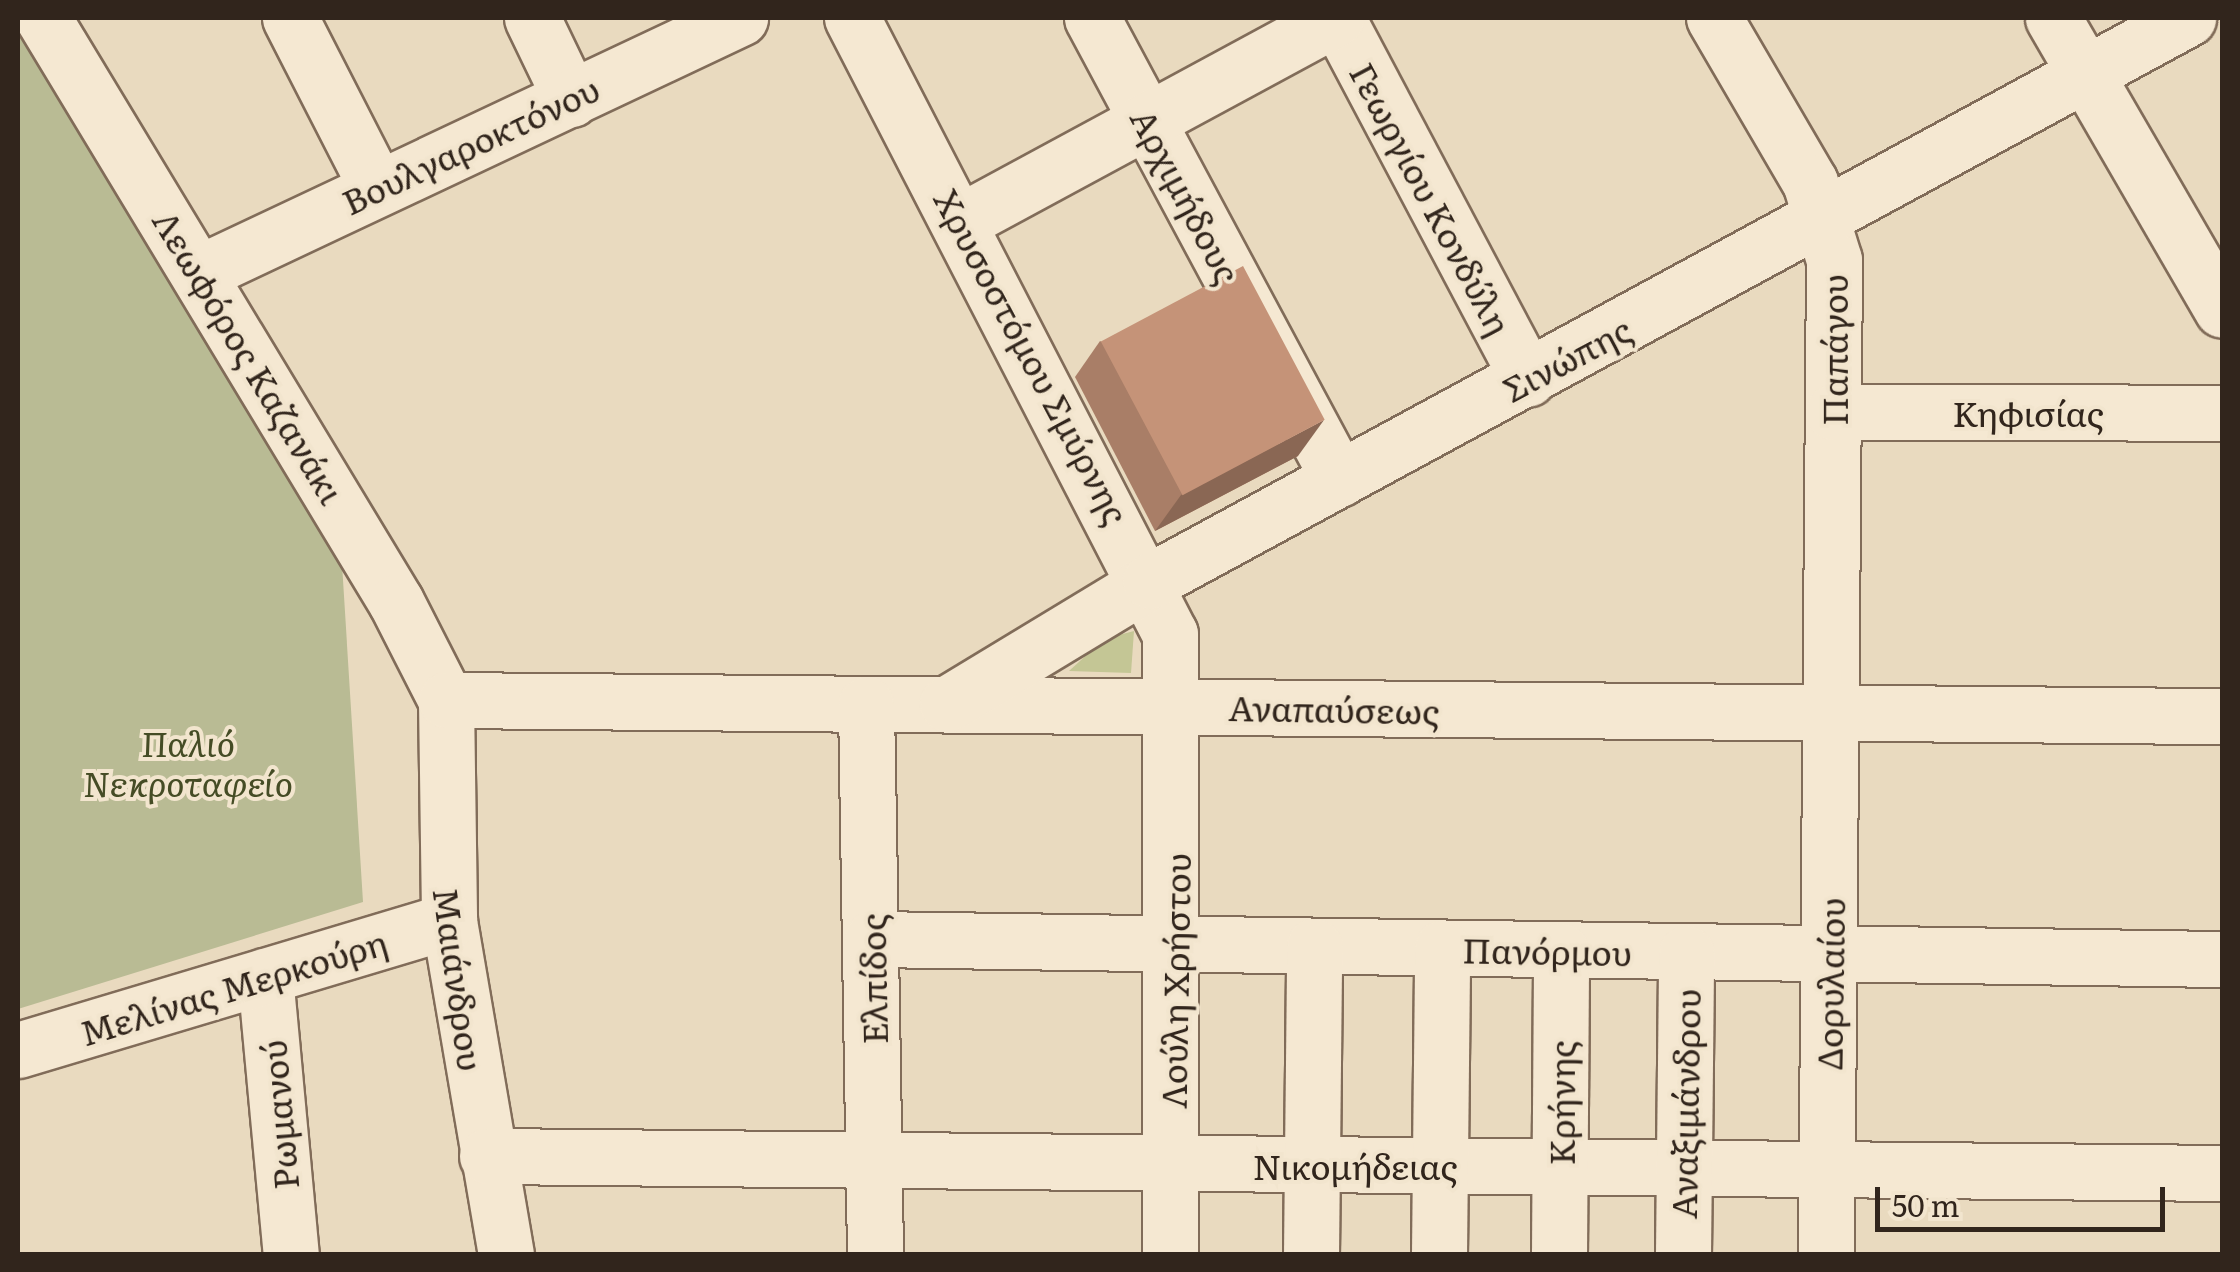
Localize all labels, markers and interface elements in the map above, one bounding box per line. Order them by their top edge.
street label: Γεωργίου Κονδύλη [1343,55,1521,341]
street label: Βουλγαροκτόνου [335,66,605,222]
street label: Αρχιμήδους [1123,100,1251,290]
street label: Χρυσοστόμου Σμύρνης [927,181,1139,531]
street label: Λεωφόρος Καζανάκι [146,201,354,511]
street label: Παπάγου [1812,274,1854,426]
street label: Σινώπης [1494,307,1638,409]
street label: Κηφισίας [1952,391,2104,433]
street label: Αναπαύσεως [1228,685,1440,731]
park label: Παλιό Νεκροταφείο [83,721,293,803]
street label: Λούλη Χρήστου [1151,853,1197,1109]
street label: Μαιάνδρου [426,885,494,1073]
street label: Δορυλαίου [1806,897,1852,1071]
street label: Ελπίδος [850,913,894,1045]
street label: Μελίνας Μερκούρη [74,919,392,1053]
street label: Πανόρμου [1462,928,1632,972]
street label: Αναξιμάνδρου [1661,988,1707,1220]
street label: Ρωμανού [251,1039,305,1191]
street label: Κρήνης [1539,1041,1581,1165]
street label: Νικομήδειας [1252,1144,1458,1186]
scale bar [1880,1167,2170,1229]
text: 50 m [1892,1182,1960,1226]

